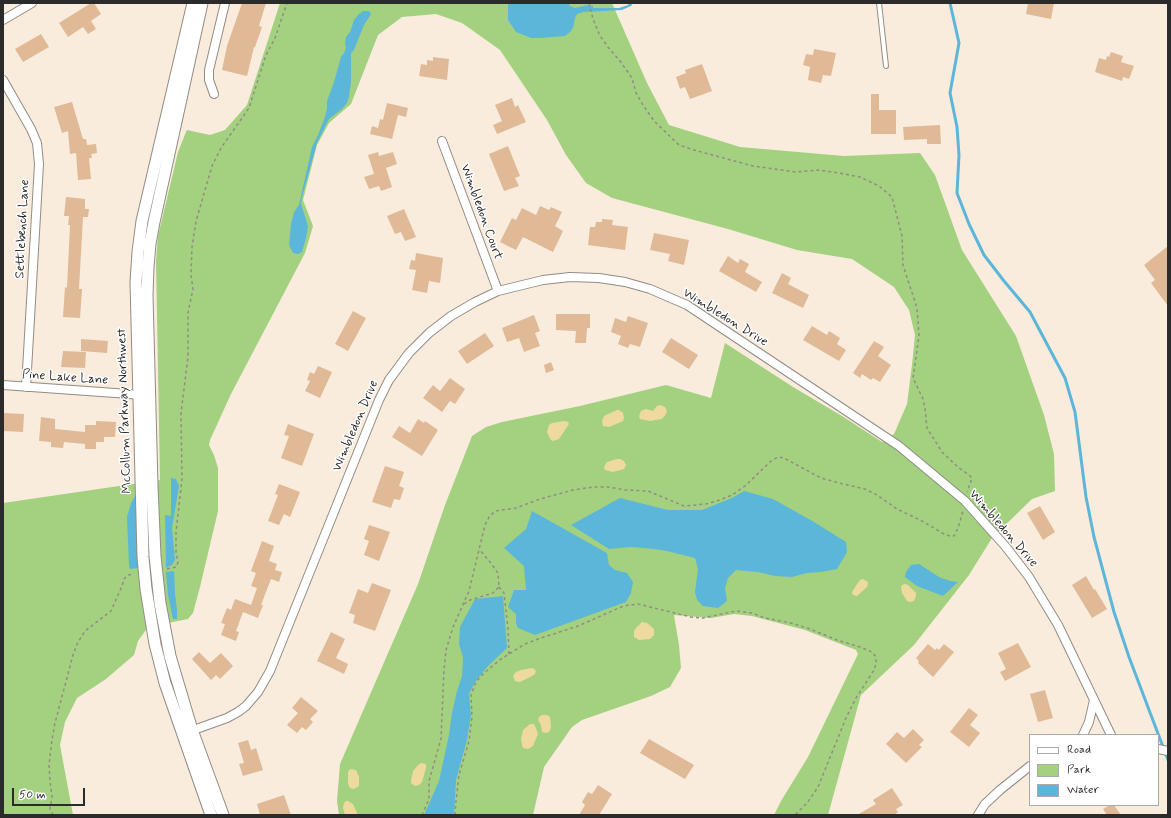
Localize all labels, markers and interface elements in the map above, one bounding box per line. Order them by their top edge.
street label: Wimbledon Court [457,162,505,262]
street label: Settlebench Lane [13,179,33,279]
street label: Wimbledon Drive [680,286,770,350]
street label: McCollum Parkway Northwest [114,328,136,494]
street label: Pine Lake Lane [21,367,109,389]
street label: Wimbledon Drive [330,378,382,474]
street label: Wimbledon Drive [965,487,1041,571]
legend [1029,734,1159,806]
text: Road [1067,742,1091,758]
text: Park [1067,762,1091,778]
scale bar [14,780,87,806]
text: Water [1067,782,1099,798]
text: 50 m [19,787,46,803]

